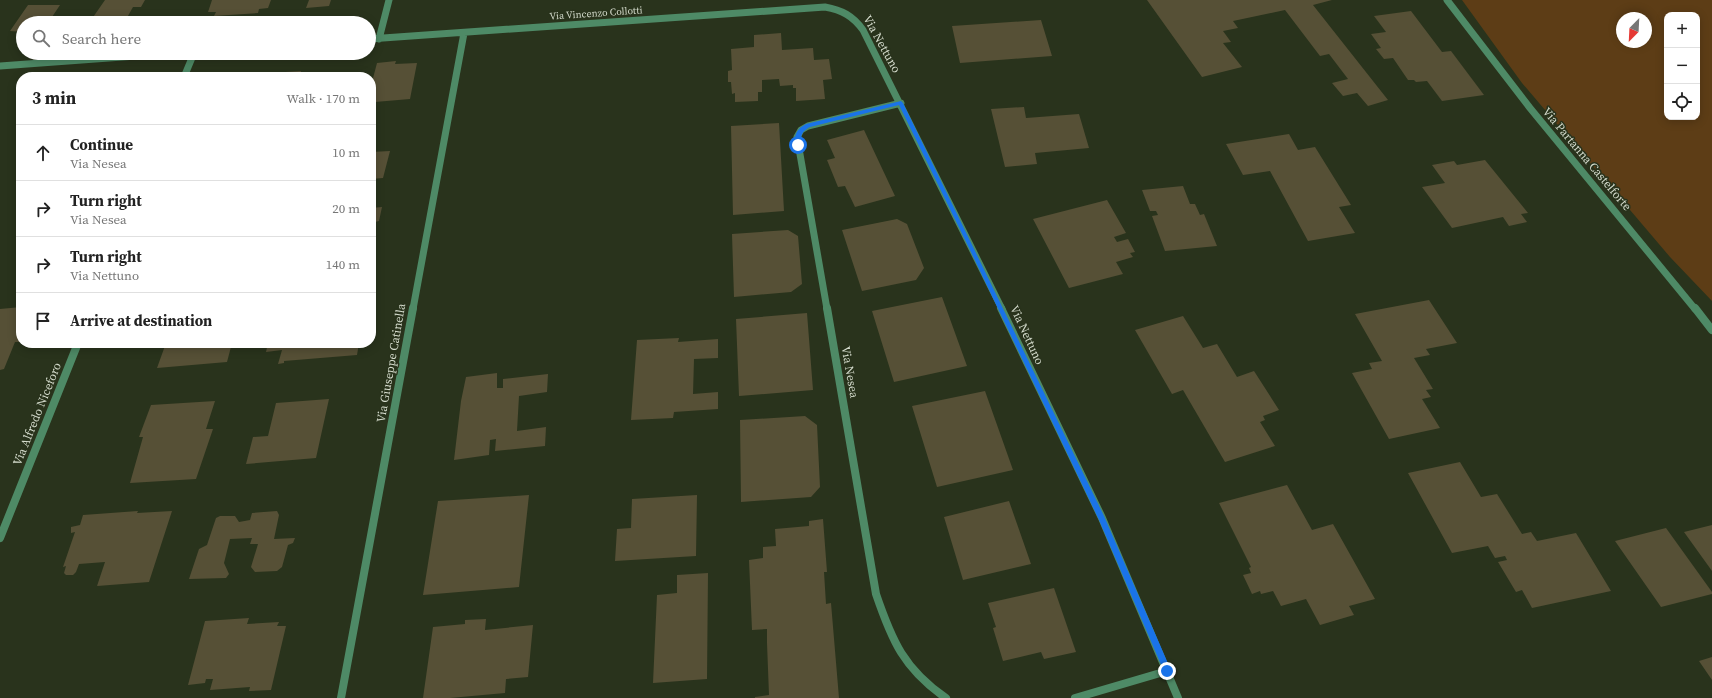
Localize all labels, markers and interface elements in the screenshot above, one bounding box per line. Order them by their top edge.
street label: Via Vincenzo Collotti [549,3,643,23]
street label: Via Nettuno [860,12,905,76]
north arrow [1616,12,1652,48]
map controls [1664,12,1700,120]
button: + [1664,12,1700,48]
search box [16,16,376,60]
icon: search [30,27,52,49]
text: Search here [62,28,141,49]
button: − [1664,48,1700,84]
button: locate [1664,84,1700,120]
text: 3 min [32,86,76,110]
text: Walk · 170 m [287,90,360,107]
street label: Via Partanna Castelforte [1539,104,1635,214]
text: Continue [70,134,133,155]
route start [789,136,807,154]
icon: ahead [32,142,54,164]
text: 10 m [332,144,360,161]
text: Via Nesea [70,155,127,172]
text: Turn right [70,190,142,211]
icon: right [32,198,54,220]
text: 20 m [332,200,360,217]
text: Via Nesea [70,211,127,228]
text: Turn right [70,246,142,267]
icon: right [32,254,54,276]
text: 140 m [326,256,360,273]
text: Via Nettuno [70,267,139,284]
street label: Via Giuseppe Catinella [373,301,409,424]
street label: Via Nettuno [1006,303,1048,368]
icon: arrive [32,310,54,332]
text: Arrive at destination [70,310,212,331]
street label: Via Nesea [838,345,863,400]
street label: Via Alfredo Niceforo [9,360,65,468]
route end [1158,662,1176,680]

